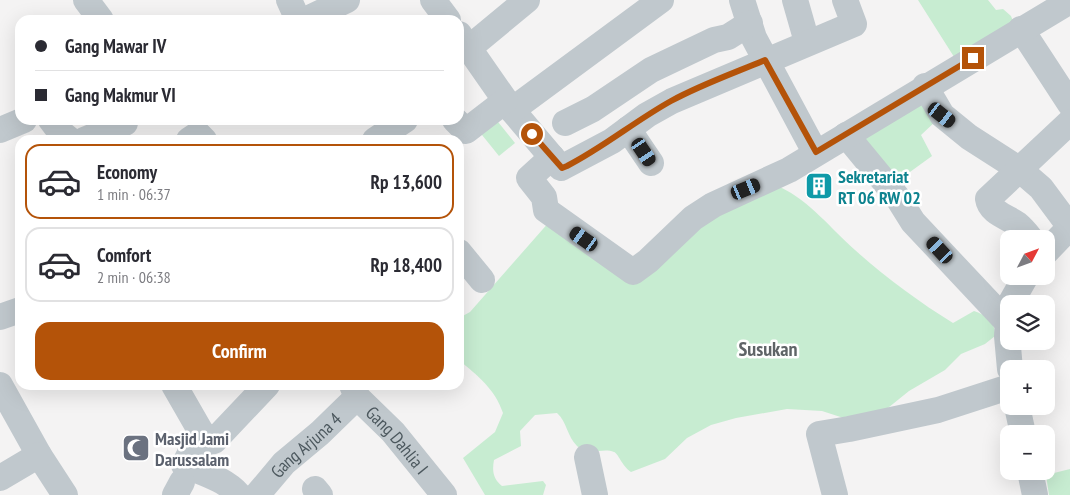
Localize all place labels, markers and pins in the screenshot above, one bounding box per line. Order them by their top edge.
place label: Sekretariat RT 06 RW 02 [838,165,921,209]
building icon: Sekretariat RT 06 RW 02 [804,171,834,201]
place label: Masjid Jami Darussalam [155,427,229,471]
mosque icon: Masjid Jami Darussalam [121,433,151,463]

